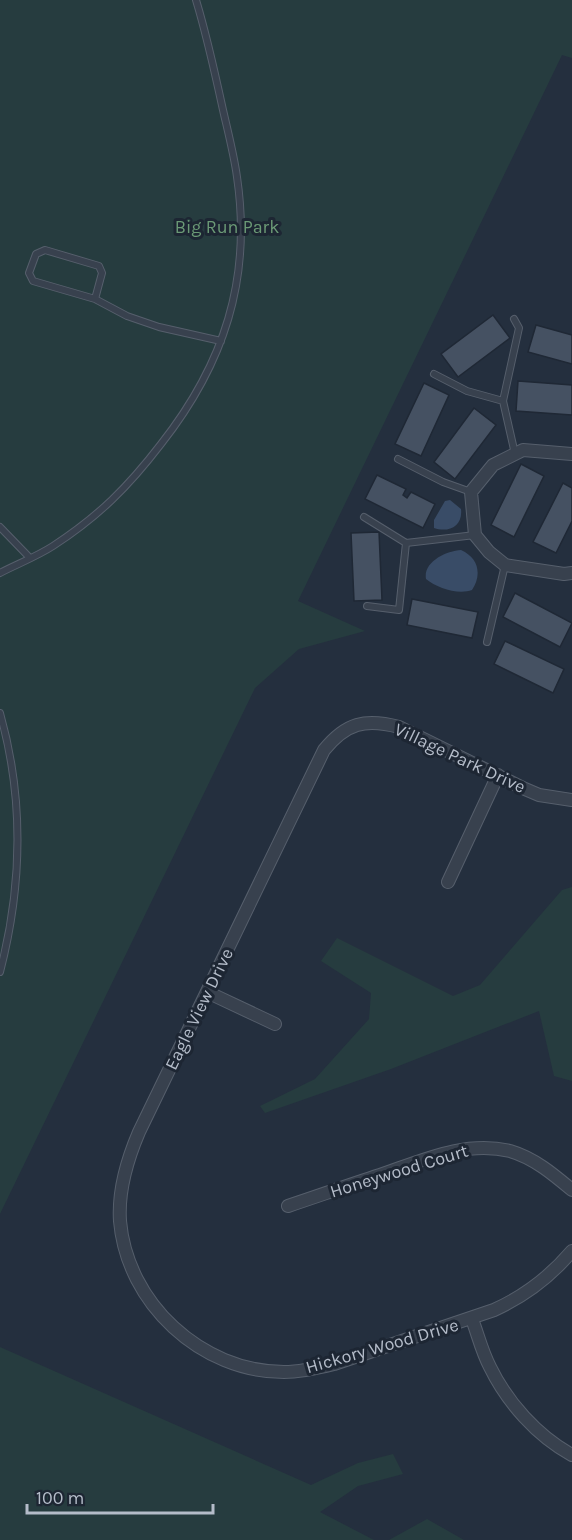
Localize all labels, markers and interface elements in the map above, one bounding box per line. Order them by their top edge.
park label: Big Run Park [175,216,279,238]
street label: Village Park Drive [391,718,529,798]
street label: Eagle View Drive [160,944,238,1074]
street label: Honeywood Court [327,1140,471,1202]
street label: Hickory Wood Drive [303,1314,461,1378]
scale bar [27,1477,213,1515]
text: 100 m [36,1487,84,1509]

